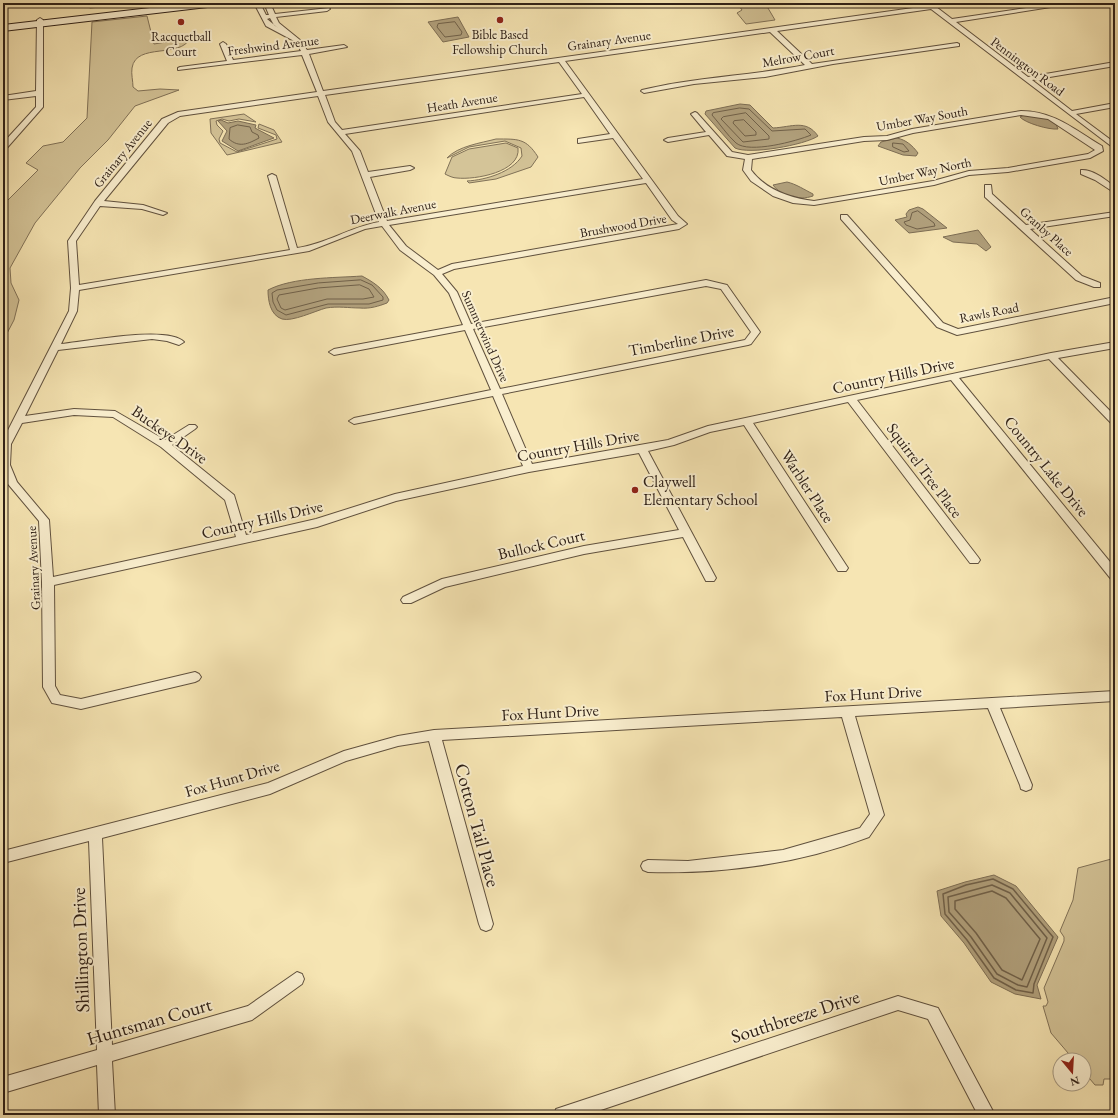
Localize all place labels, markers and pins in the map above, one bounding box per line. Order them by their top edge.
marker: Bible Based Fellowship Church [495,15,505,25]
marker: Racquetball Court [176,17,186,27]
place label: Bible Based Fellowship Church [452,26,548,58]
place label: Racquetball Court [151,28,211,60]
place label: Claywell Elementary School [643,471,758,510]
marker: Claywell Elementary School [630,485,640,495]

